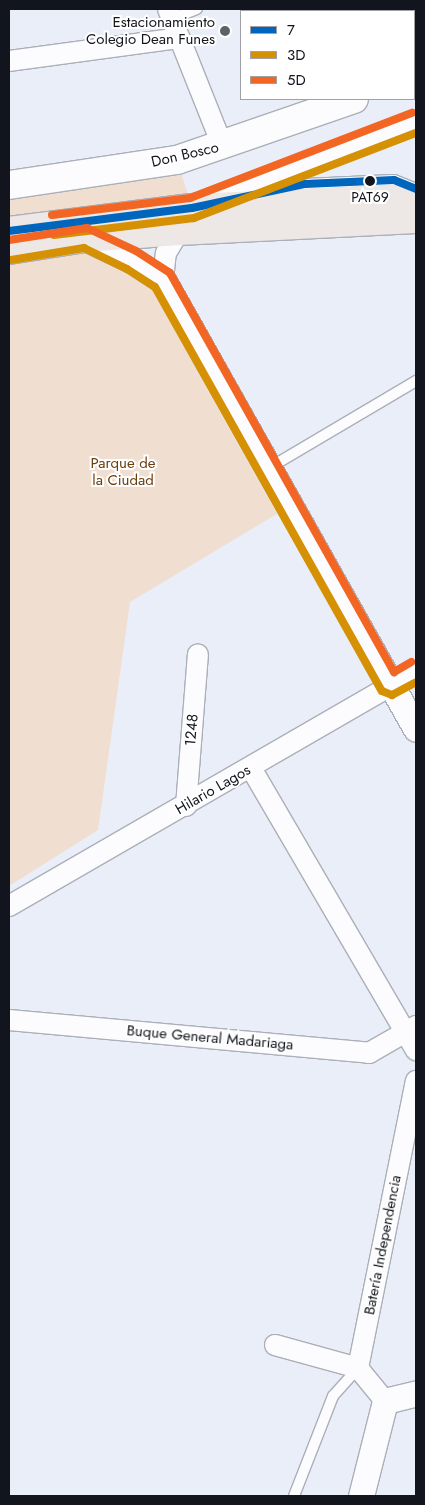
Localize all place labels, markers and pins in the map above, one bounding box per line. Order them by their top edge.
place label: Estacionamiento Colegio Dean Funes [86,13,215,48]
marker: Estacionamiento Colegio Dean Funes [219,25,231,37]
marker: PAT69 [365,176,375,186]
place label: PAT69 [351,189,389,205]

